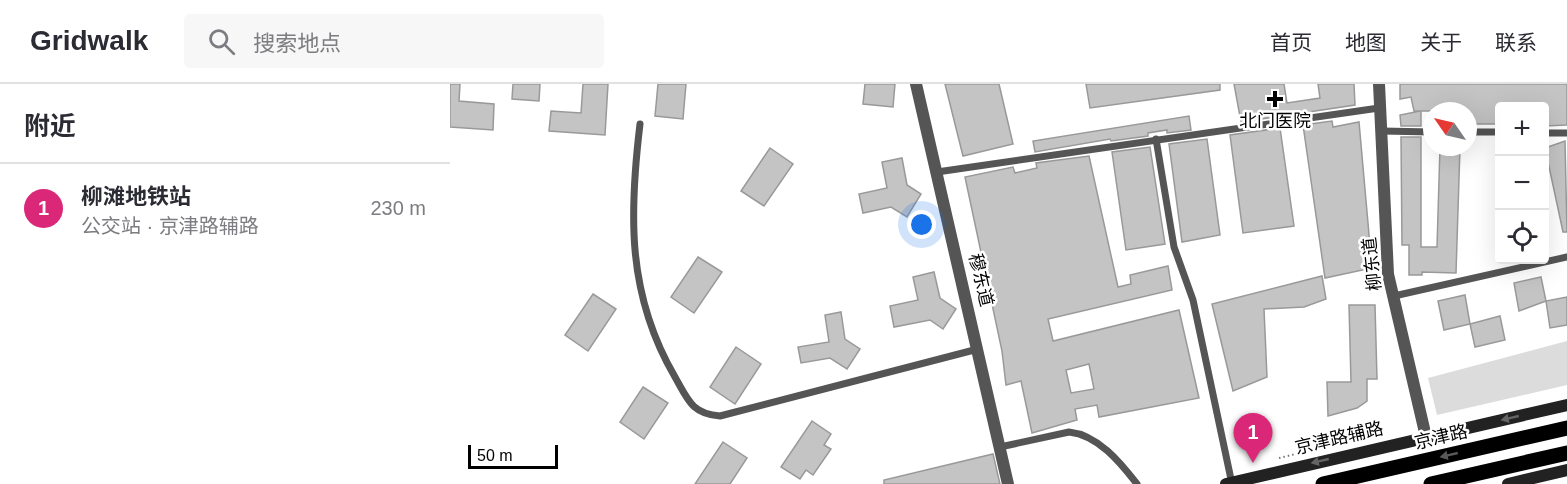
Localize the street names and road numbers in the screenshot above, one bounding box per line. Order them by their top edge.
street label: 柳东道 [1359,236,1385,292]
street label: 穆东道 [965,251,997,309]
street label: 京津路辅路 [1293,418,1385,458]
street label: 京津路 [1412,421,1470,453]

